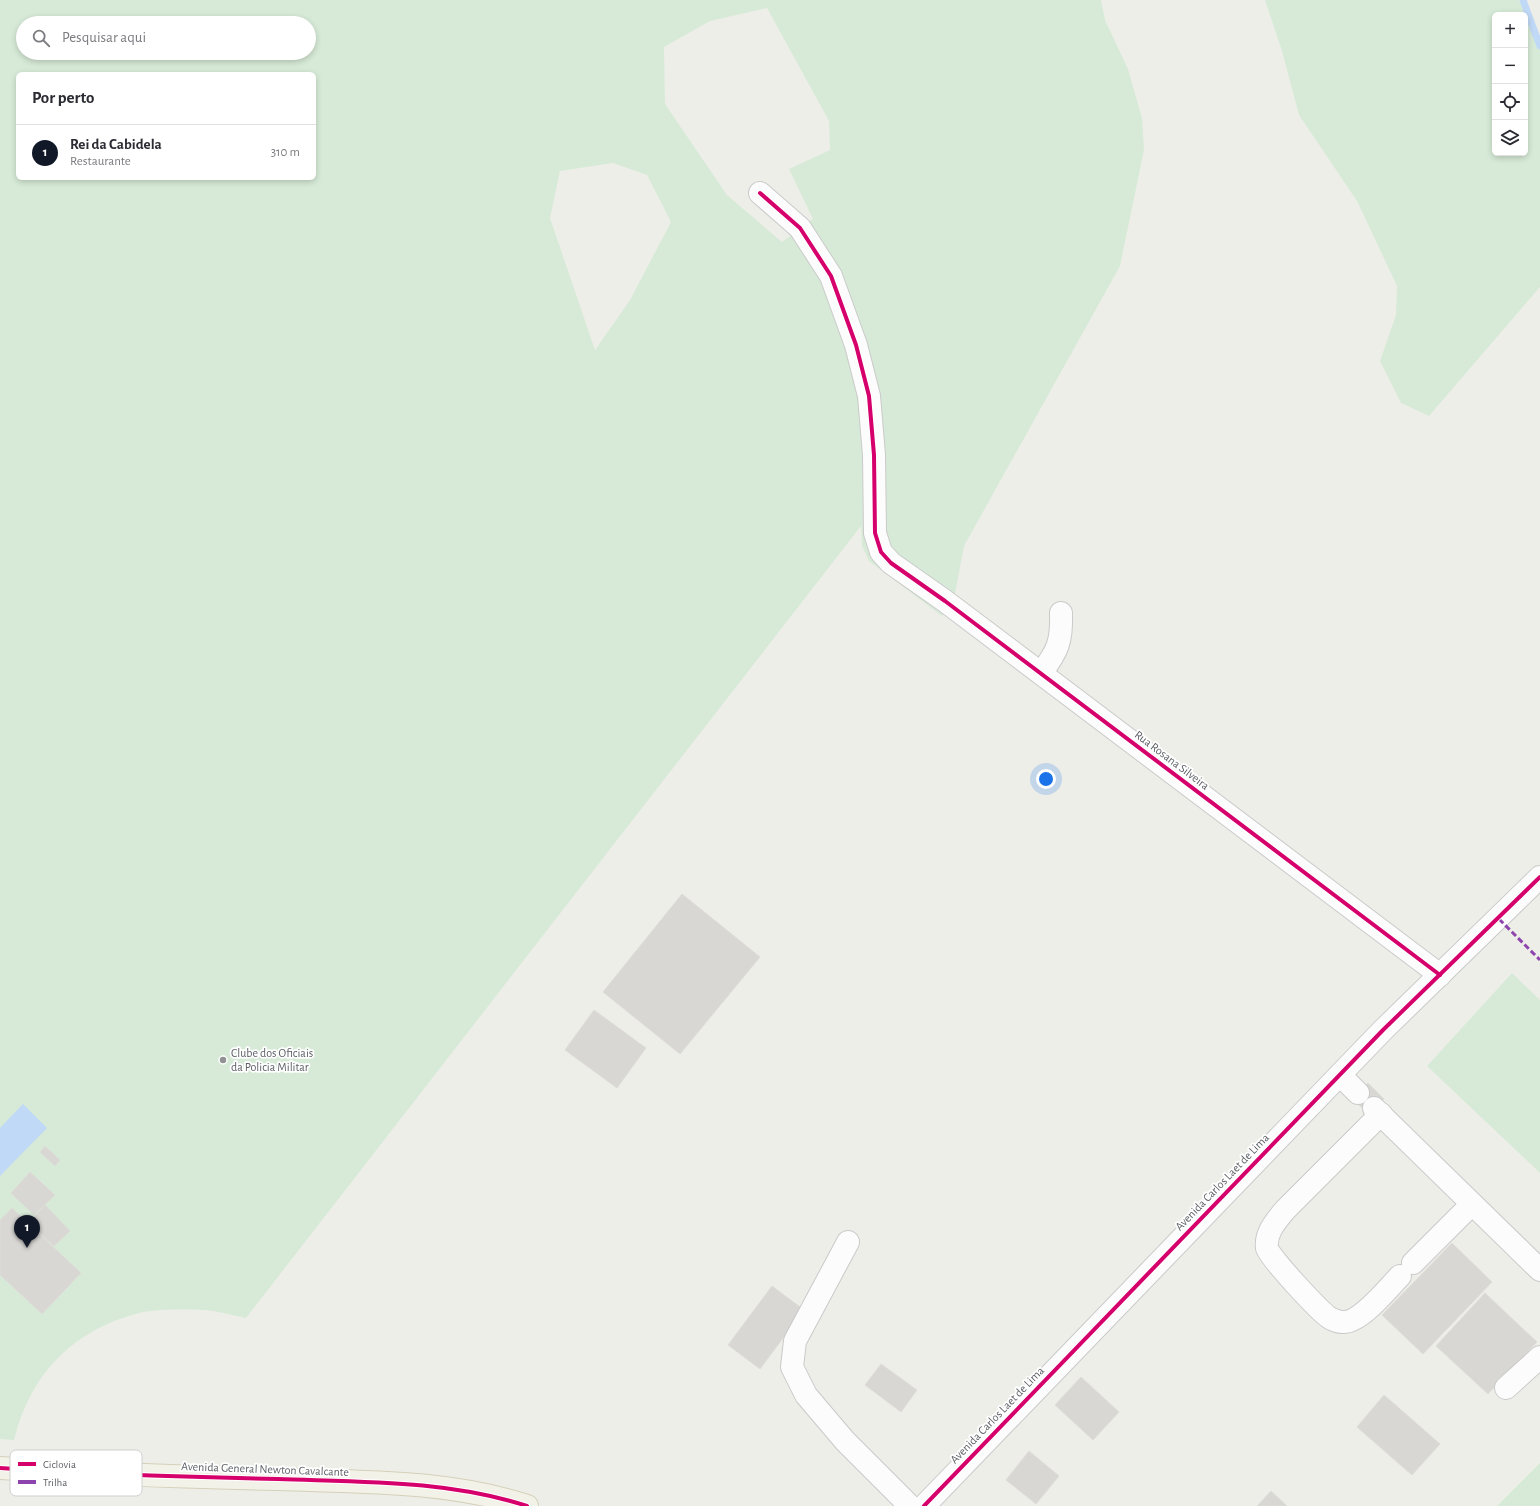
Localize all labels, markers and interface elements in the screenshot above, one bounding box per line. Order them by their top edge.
map controls [1492,12,1528,156]
button: + [1492,12,1528,48]
search box [16,16,316,60]
icon: search [30,27,52,49]
text: Pesquisar aqui [62,30,146,45]
button: − [1492,48,1528,84]
button: locate [1492,84,1528,120]
text: Por perto [32,89,95,106]
button: layers [1492,120,1528,156]
text: Rei da Cabidela [70,137,162,152]
text: 1 [43,146,47,159]
text: 310 m [271,146,300,159]
text: Restaurante [70,155,131,168]
street label: Rua Rosana Silveira [1132,728,1212,792]
your location [1036,769,1056,789]
place label: Clube dos Oficiais da Policia Militar [231,1047,313,1073]
marker: Clube dos Oficiais da Policia Militar [218,1055,228,1065]
street label: Avenida Carlos Laet de Lima [1173,1131,1272,1233]
pin: 1 [14,1215,40,1248]
street label: Avenida Carlos Laet de Lima [948,1364,1047,1466]
legend [10,1450,142,1496]
text: Ciclovia [43,1459,76,1470]
street label: Avenida General Newton Cavalcante [181,1460,349,1478]
text: Trilha [43,1477,67,1488]

